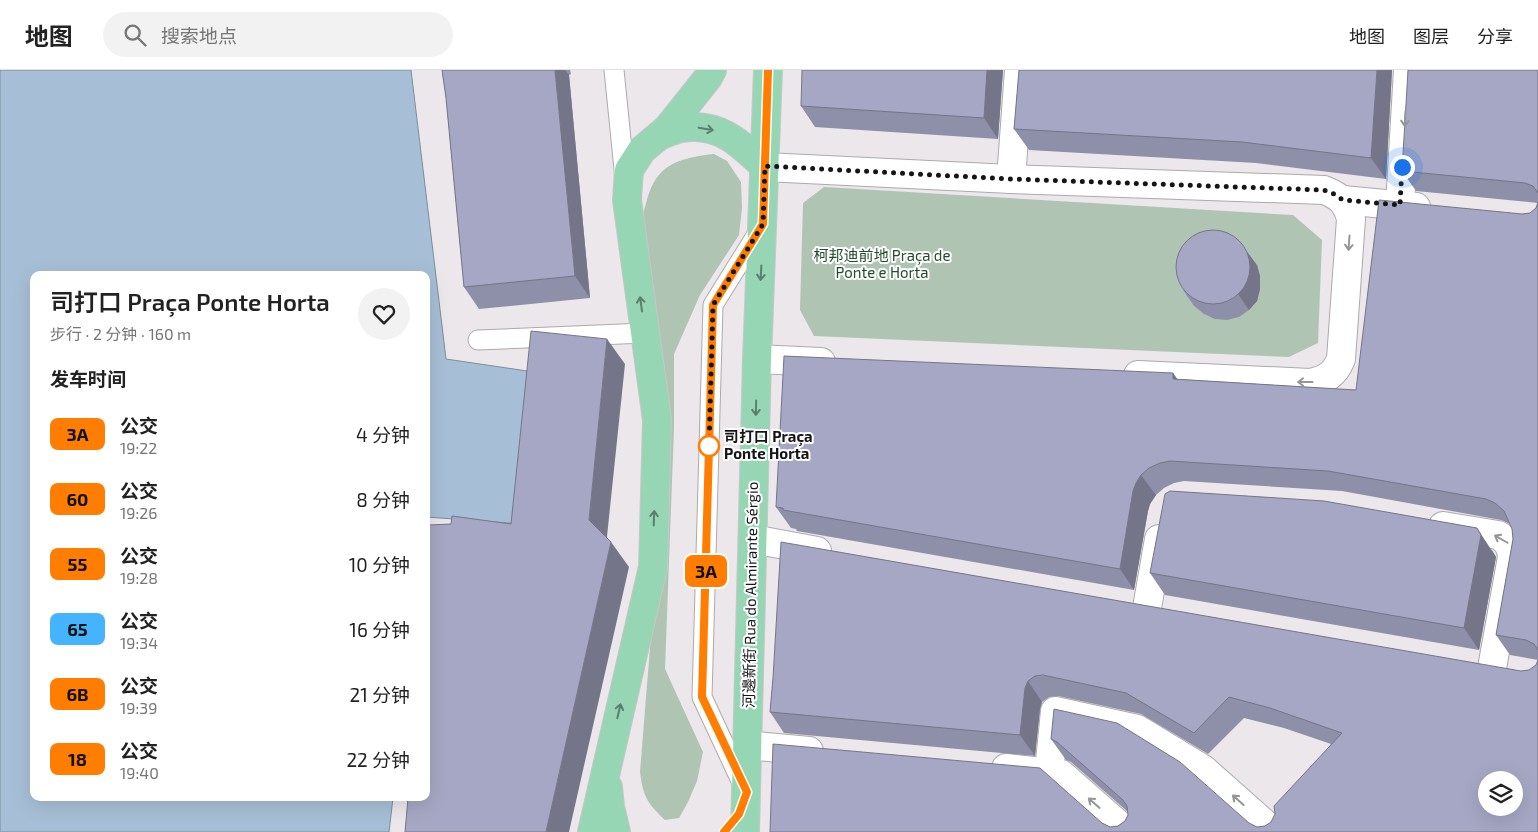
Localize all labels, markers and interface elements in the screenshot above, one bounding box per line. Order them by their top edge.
search box [103,12,453,57]
text: 地图 [25,21,73,50]
icon: search [121,21,149,49]
text: 搜索地点 [161,24,237,47]
text: 地图 [1349,25,1385,47]
text: 图层 [1413,25,1449,47]
text: 分享 [1477,25,1513,47]
one-way arrow [1400,110,1409,126]
one-way arrow [698,125,714,135]
your location [1390,155,1415,180]
one-way arrow [1344,235,1354,251]
park label: 柯邦迪前地 Praça de Ponte e Horta [813,246,951,281]
one-way arrow [756,264,766,281]
text: 司打口 Praça Ponte Horta [50,287,330,316]
button: heart [358,288,410,340]
one-way arrow [636,296,646,312]
text: 步行 · 2 分钟 · 160 m [50,324,191,343]
text: 发车时间 [50,367,126,390]
one-way arrow [1298,377,1314,387]
one-way arrow [751,399,761,415]
text: 公交 [120,414,158,437]
text: 3A [67,423,88,445]
text: 4 分钟 [356,423,410,446]
place label: 司打口 Praça Ponte Horta [724,427,813,462]
marker: 司打口 Praça Ponte Horta [698,435,720,457]
text: 19:22 [120,438,157,457]
text: 公交 [120,479,158,502]
street label: 河邊新街 Rua do Almirante Sérgio [739,482,761,708]
text: 60 [67,488,88,510]
text: 8 分钟 [356,488,410,511]
text: 19:26 [120,503,157,522]
one-way arrow [649,510,659,526]
one-way arrow [1494,534,1509,544]
text: 公交 [120,544,158,567]
text: 55 [68,553,87,575]
text: 10 分钟 [349,553,410,576]
line badge: 3A [684,555,728,587]
text: 3A [695,560,717,582]
text: 19:28 [120,568,158,587]
text: 公交 [120,609,158,632]
text: 65 [67,618,88,640]
text: 16 分钟 [349,618,410,641]
text: 19:34 [120,633,158,652]
text: 公交 [120,674,158,697]
text: 6B [66,683,89,705]
text: 21 分钟 [350,683,410,706]
text: 19:39 [120,698,157,717]
one-way arrow [615,704,624,720]
text: 公交 [120,739,158,762]
text: 18 [68,748,87,770]
text: 22 分钟 [346,748,410,771]
text: 19:40 [120,763,159,782]
map controls [1478,771,1523,816]
button: layers [1478,771,1523,816]
one-way arrow [1231,794,1244,805]
one-way arrow [1088,797,1101,809]

